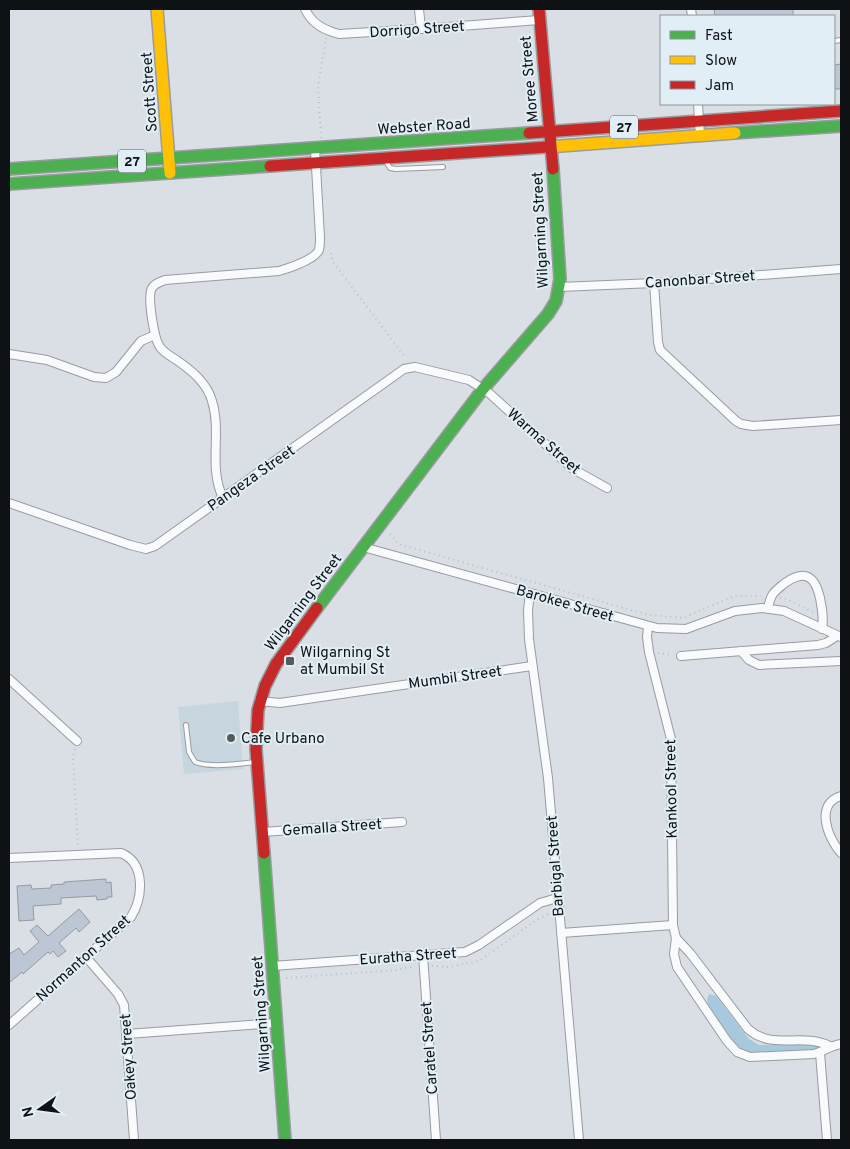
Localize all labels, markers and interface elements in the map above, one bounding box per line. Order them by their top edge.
legend [660,15,835,105]
street label: Dorrigo Street [369,18,465,43]
text: Fast [705,27,733,46]
street label: Moree Street [517,35,544,123]
street label: Scott Street [138,51,163,133]
text: Slow [705,52,737,71]
text: Jam [705,77,734,96]
street label: Webster Road [377,115,471,140]
road number: 27 [610,115,638,138]
road number: 27 [118,150,146,172]
street label: Wilgarning Street [529,171,554,289]
street label: Canonbar Street [644,267,756,294]
street label: Warma Street [502,405,584,479]
street label: Pangeza Street [204,442,299,516]
street label: Wilgarning Street [261,550,347,655]
street label: Barokee Street [514,581,616,627]
place label: Wilgarning St at Mumbil St [300,644,390,680]
marker: Wilgarning St at Mumbil St [284,655,296,667]
street label: Mumbil Street [407,663,503,694]
place label: Cafe Urbano [241,730,325,749]
marker: Cafe Urbano [225,732,237,744]
street label: Kankool Street [662,739,683,839]
street label: Barbigal Street [543,815,570,917]
street label: Gemalla Street [282,816,383,841]
street label: Normanton Street [33,912,135,1007]
street label: Euratha Street [359,945,457,970]
street label: Wilgarning Street [249,955,276,1073]
street label: Caratel Street [418,1001,443,1095]
street label: Oakey Street [117,1013,142,1101]
north arrow [15,1084,65,1134]
text: N [19,1105,38,1119]

